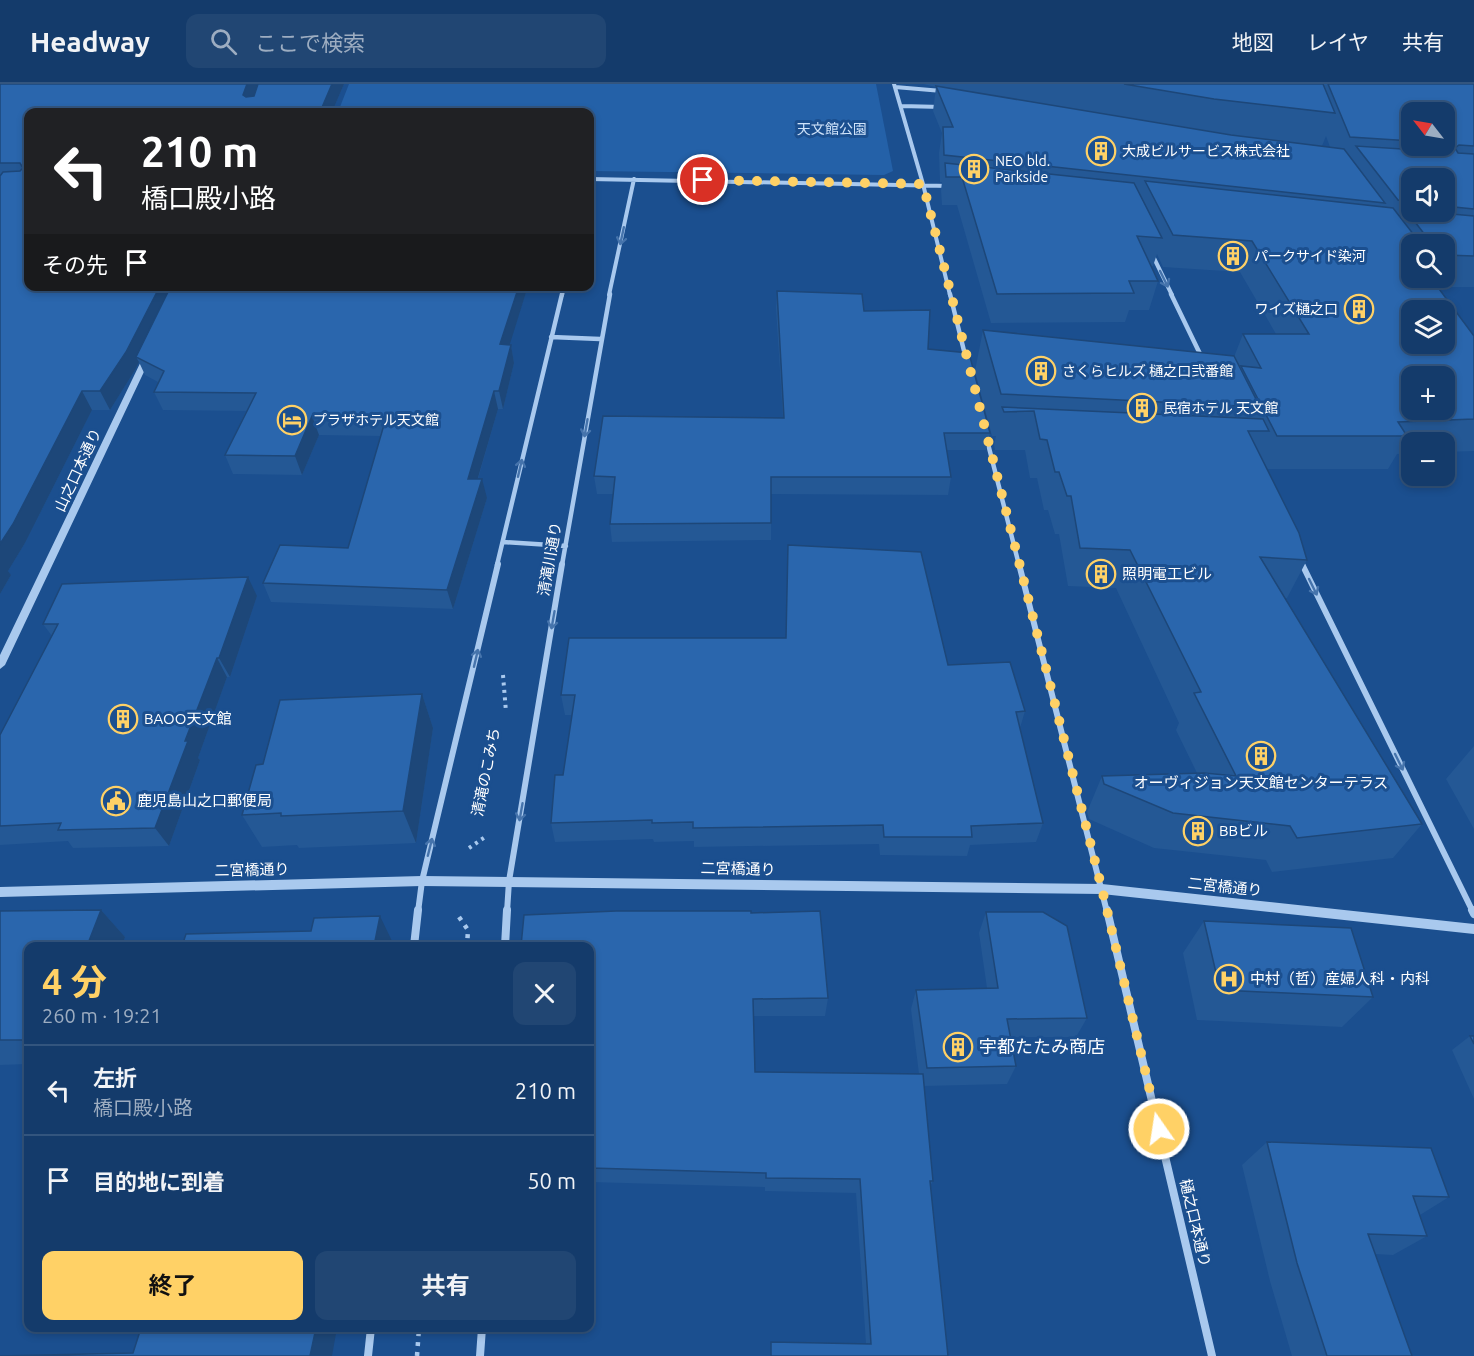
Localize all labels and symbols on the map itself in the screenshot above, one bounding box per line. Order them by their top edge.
north arrow [1401,102,1455,156]
park label: 天文館公園 [797,121,867,137]
building icon: 大成ビルサービス株式会社 [1085,135,1117,167]
place label: 大成ビルサービス株式会社 [1122,143,1290,159]
building icon: NEO bld. Parkside [958,153,990,185]
place label: NEO bld. Parkside [995,153,1050,185]
pin [677,154,728,205]
one-way arrow [616,226,627,245]
building icon: パークサイド染河 [1217,240,1249,272]
place label: パークサイド染河 [1254,248,1366,264]
one-way arrow [1159,270,1171,288]
building icon: ワイズ樋之口 [1343,293,1375,325]
place label: ワイズ樋之口 [1254,301,1338,317]
building icon: さくらヒルズ 樋之口弐番館 [1025,355,1057,387]
place label: さくらヒルズ 樋之口弐番館 [1062,363,1233,379]
building icon: 民宿ホテル 天文館 [1126,392,1158,424]
place label: 民宿ホテル 天文館 [1163,400,1278,416]
hotel icon: プラザホテル天文館 [276,404,308,436]
place label: プラザホテル天文館 [313,412,439,428]
one-way arrow [580,417,591,437]
street label: 山之口本通り [51,425,104,514]
one-way arrow [515,459,527,478]
street label: 清滝川通り [535,520,564,597]
building icon: 照明電工ビル [1085,558,1117,590]
place label: 照明電工ビル [1122,565,1212,582]
one-way arrow [1308,577,1320,595]
one-way arrow [547,610,558,629]
one-way arrow [470,649,482,668]
building icon: BAOO天文館 [107,703,139,735]
place label: BAOO天文館 [144,710,231,727]
street label: 清滝のこみち [469,726,502,818]
building icon: オーヴィジョン天文館センターテラス [1245,740,1277,772]
one-way arrow [1394,753,1405,771]
place label: オーヴィジョン天文館センターテラス [1134,774,1388,791]
public building icon: 鹿児島山之口郵便局 [100,785,132,817]
place label: 鹿児島山之口郵便局 [137,792,272,809]
one-way arrow [515,802,526,822]
building icon: BBビル [1182,815,1214,847]
place label: BBビル [1219,822,1268,839]
one-way arrow [425,838,437,857]
street label: 二宮橋通り [700,859,776,878]
street label: 二宮橋通り [214,860,290,879]
street label: 二宮橋通り [1187,874,1263,899]
hospital icon: 中村（哲）産婦人科・内科 [1213,963,1245,995]
place label: 中村（哲）産婦人科・内科 [1250,970,1430,987]
building icon: 宇都たたみ商店 [942,1031,974,1063]
place label: 宇都たたみ商店 [979,1036,1105,1056]
position arrow [1127,1097,1191,1161]
street label: 樋之口本通り [1177,1177,1214,1269]

